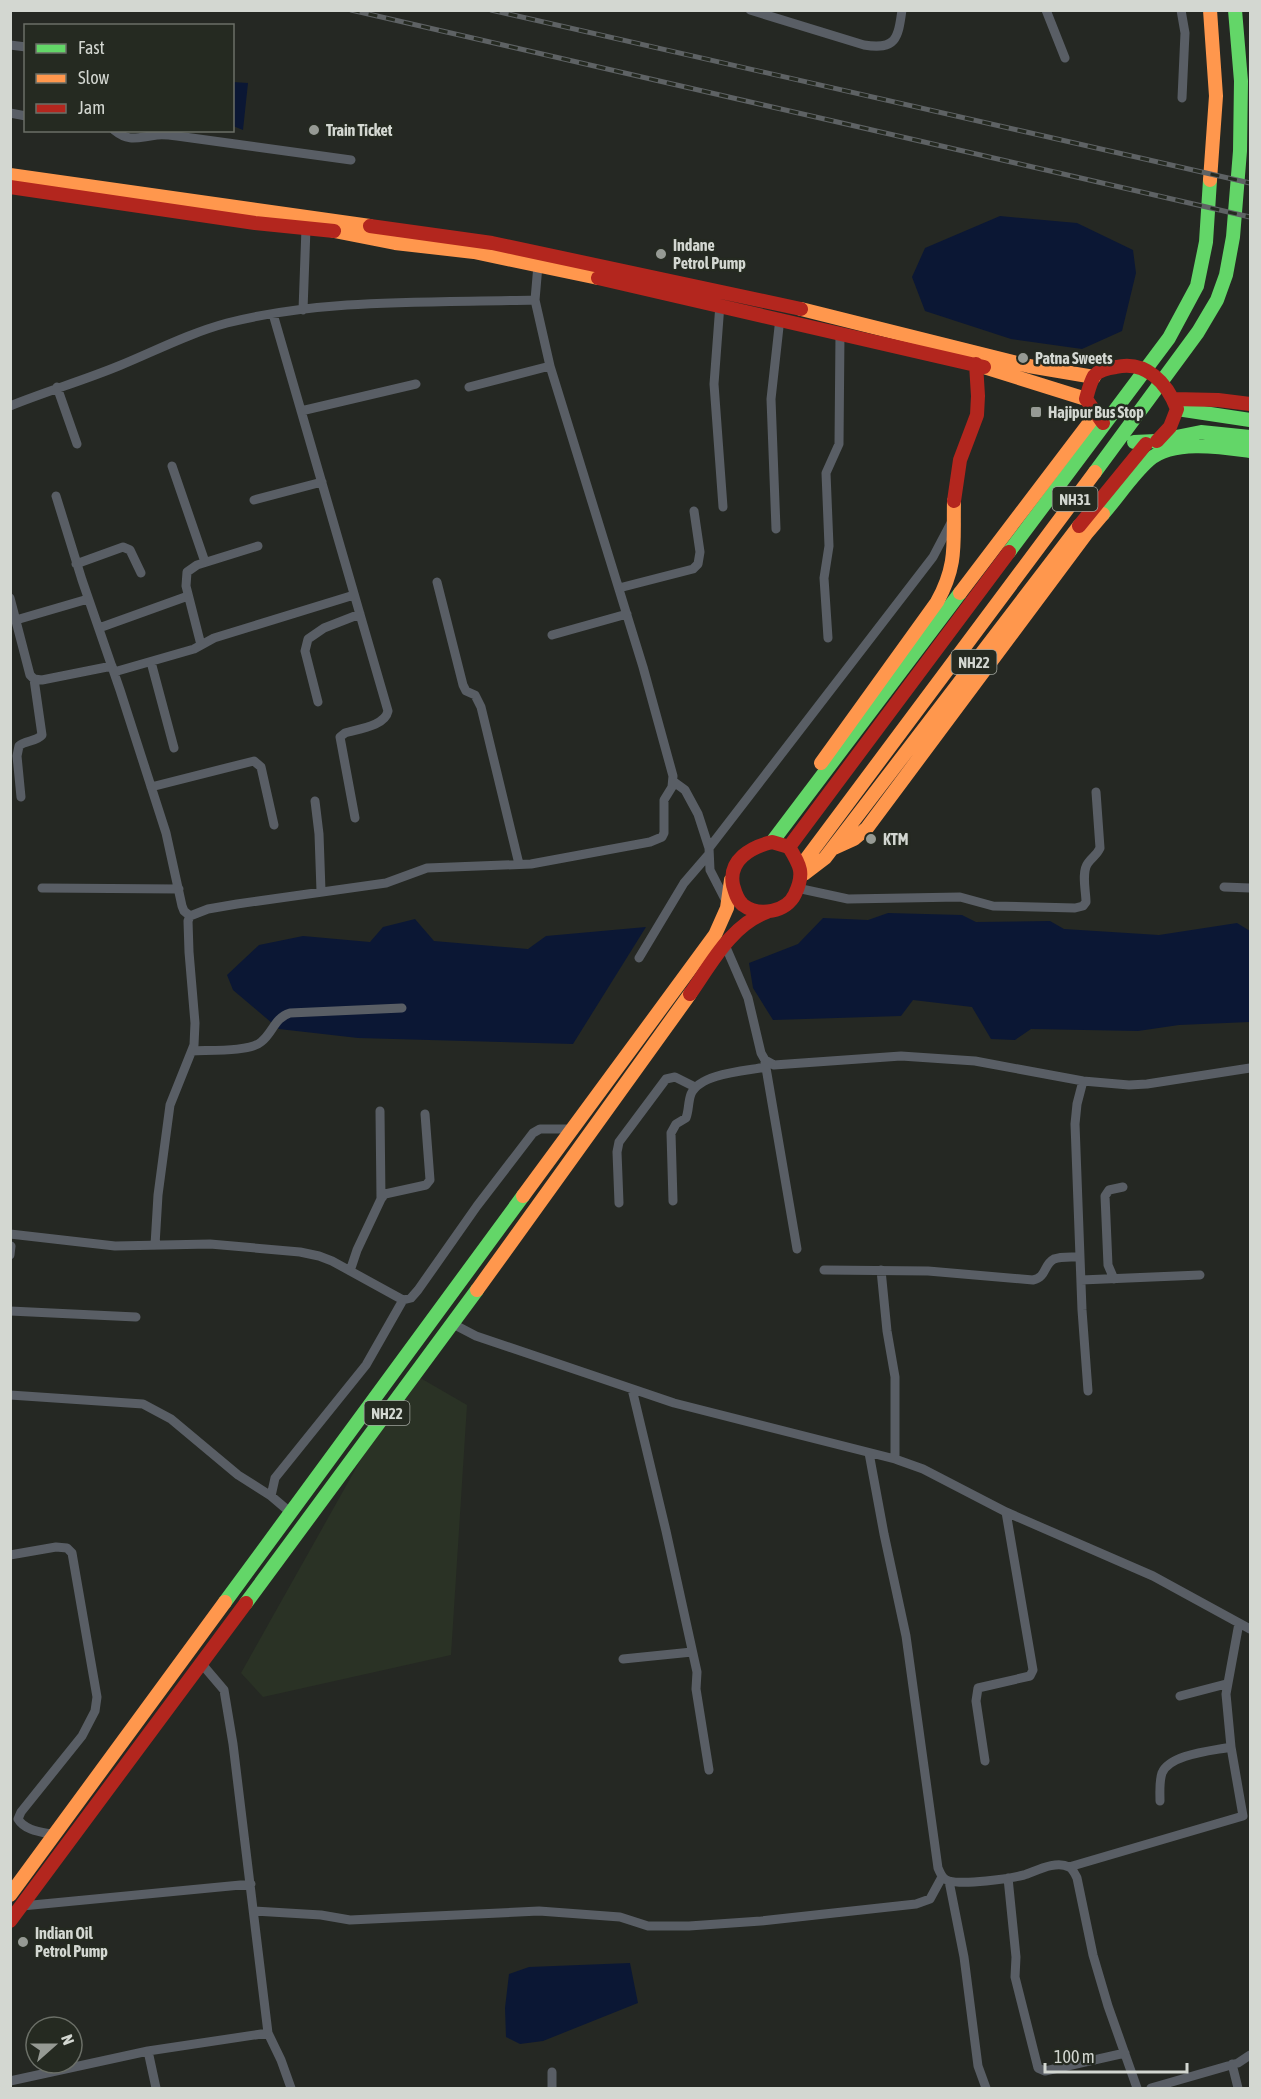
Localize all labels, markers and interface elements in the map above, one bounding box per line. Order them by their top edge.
legend [24,24,234,132]
text: Fast [78,37,105,58]
text: Slow [78,67,109,88]
text: Jam [78,97,105,118]
place label: Train Ticket [326,121,393,139]
marker: Train Ticket [307,123,321,137]
place label: Indane Petrol Pump [673,236,746,272]
marker: Indane Petrol Pump [654,247,668,261]
place label: Patna Sweets [1035,349,1113,367]
marker: Patna Sweets [1016,351,1030,365]
place label: Hajipur Bus Stop [1048,403,1144,421]
marker: Hajipur Bus Stop [1029,405,1043,419]
road number: NH31 [1052,487,1098,511]
road number: NH22 [952,650,996,674]
place label: KTM [883,830,909,848]
marker: KTM [864,832,878,846]
road number: NH22 [364,1401,410,1425]
place label: Indian Oil Petrol Pump [35,1924,108,1960]
marker: Indian Oil Petrol Pump [16,1935,30,1949]
north arrow [24,2015,84,2075]
text: N [58,2032,78,2047]
scale bar [1045,2036,1188,2074]
text: 100 m [1054,2046,1095,2067]

